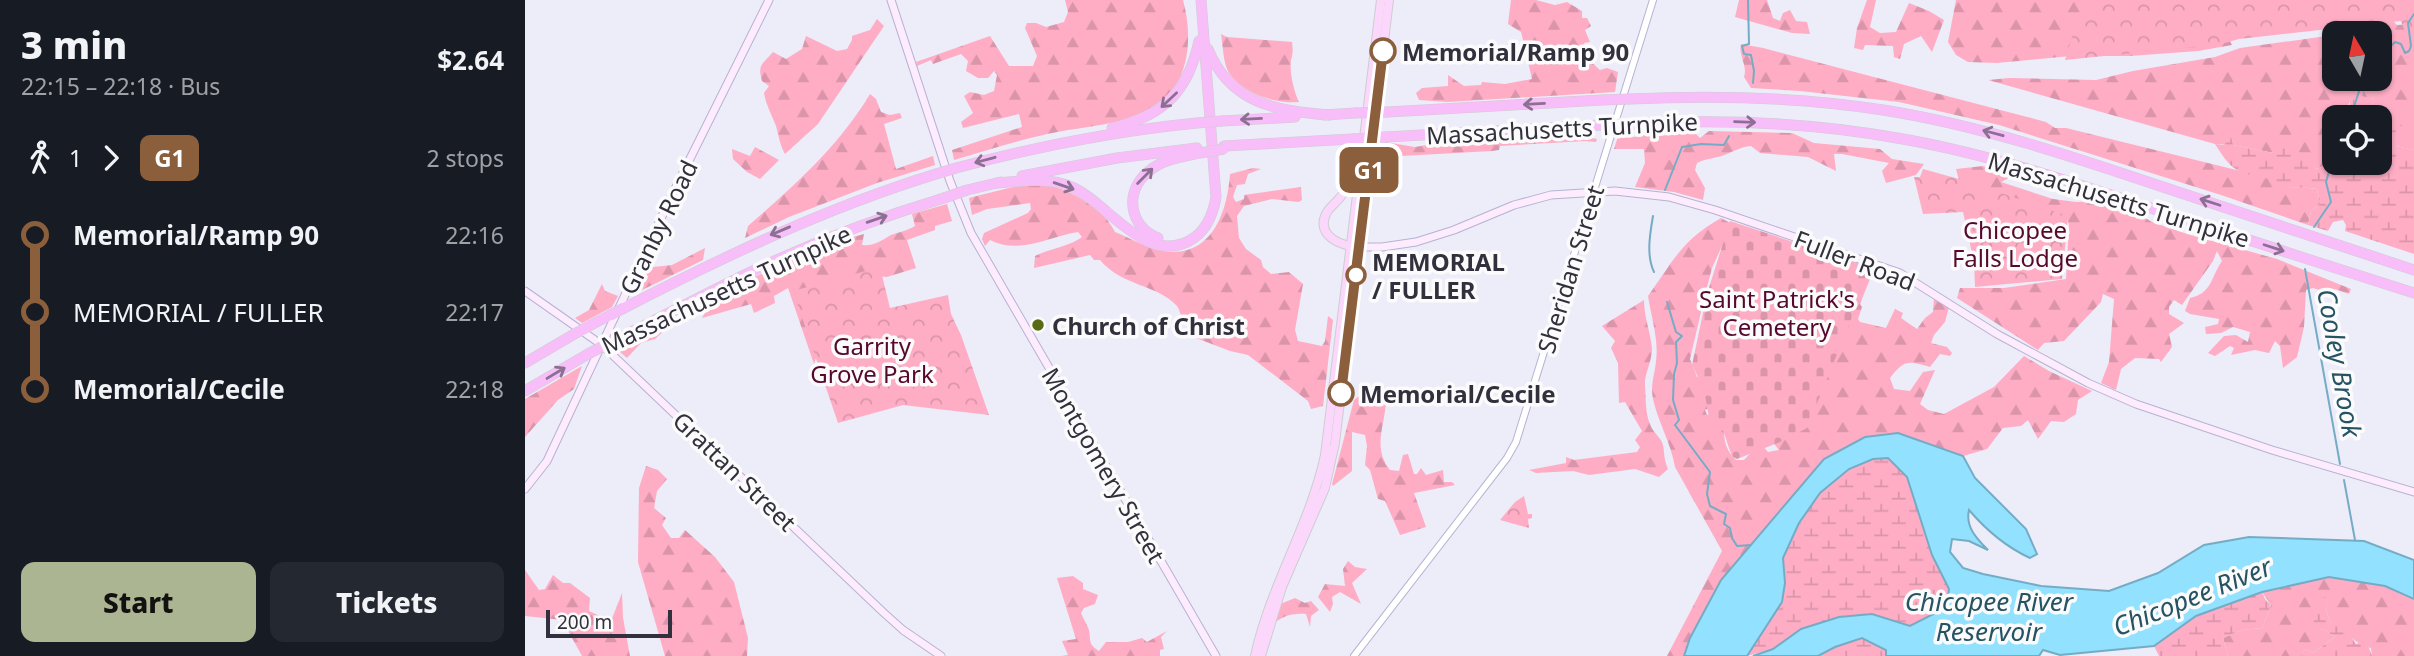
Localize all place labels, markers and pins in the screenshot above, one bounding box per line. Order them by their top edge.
place label: Memorial/Ramp 90 [1402,35,1629,68]
marker: Memorial/Ramp 90 [1370,38,1396,64]
place label: MEMORIAL / FULLER [1372,245,1505,306]
marker: MEMORIAL / FULLER [1346,265,1366,285]
place label: Church of Christ [1052,309,1245,342]
marker: Church of Christ [1030,317,1046,333]
place label: Memorial/Cecile [1360,377,1556,410]
marker: Memorial/Cecile [1328,380,1354,406]

